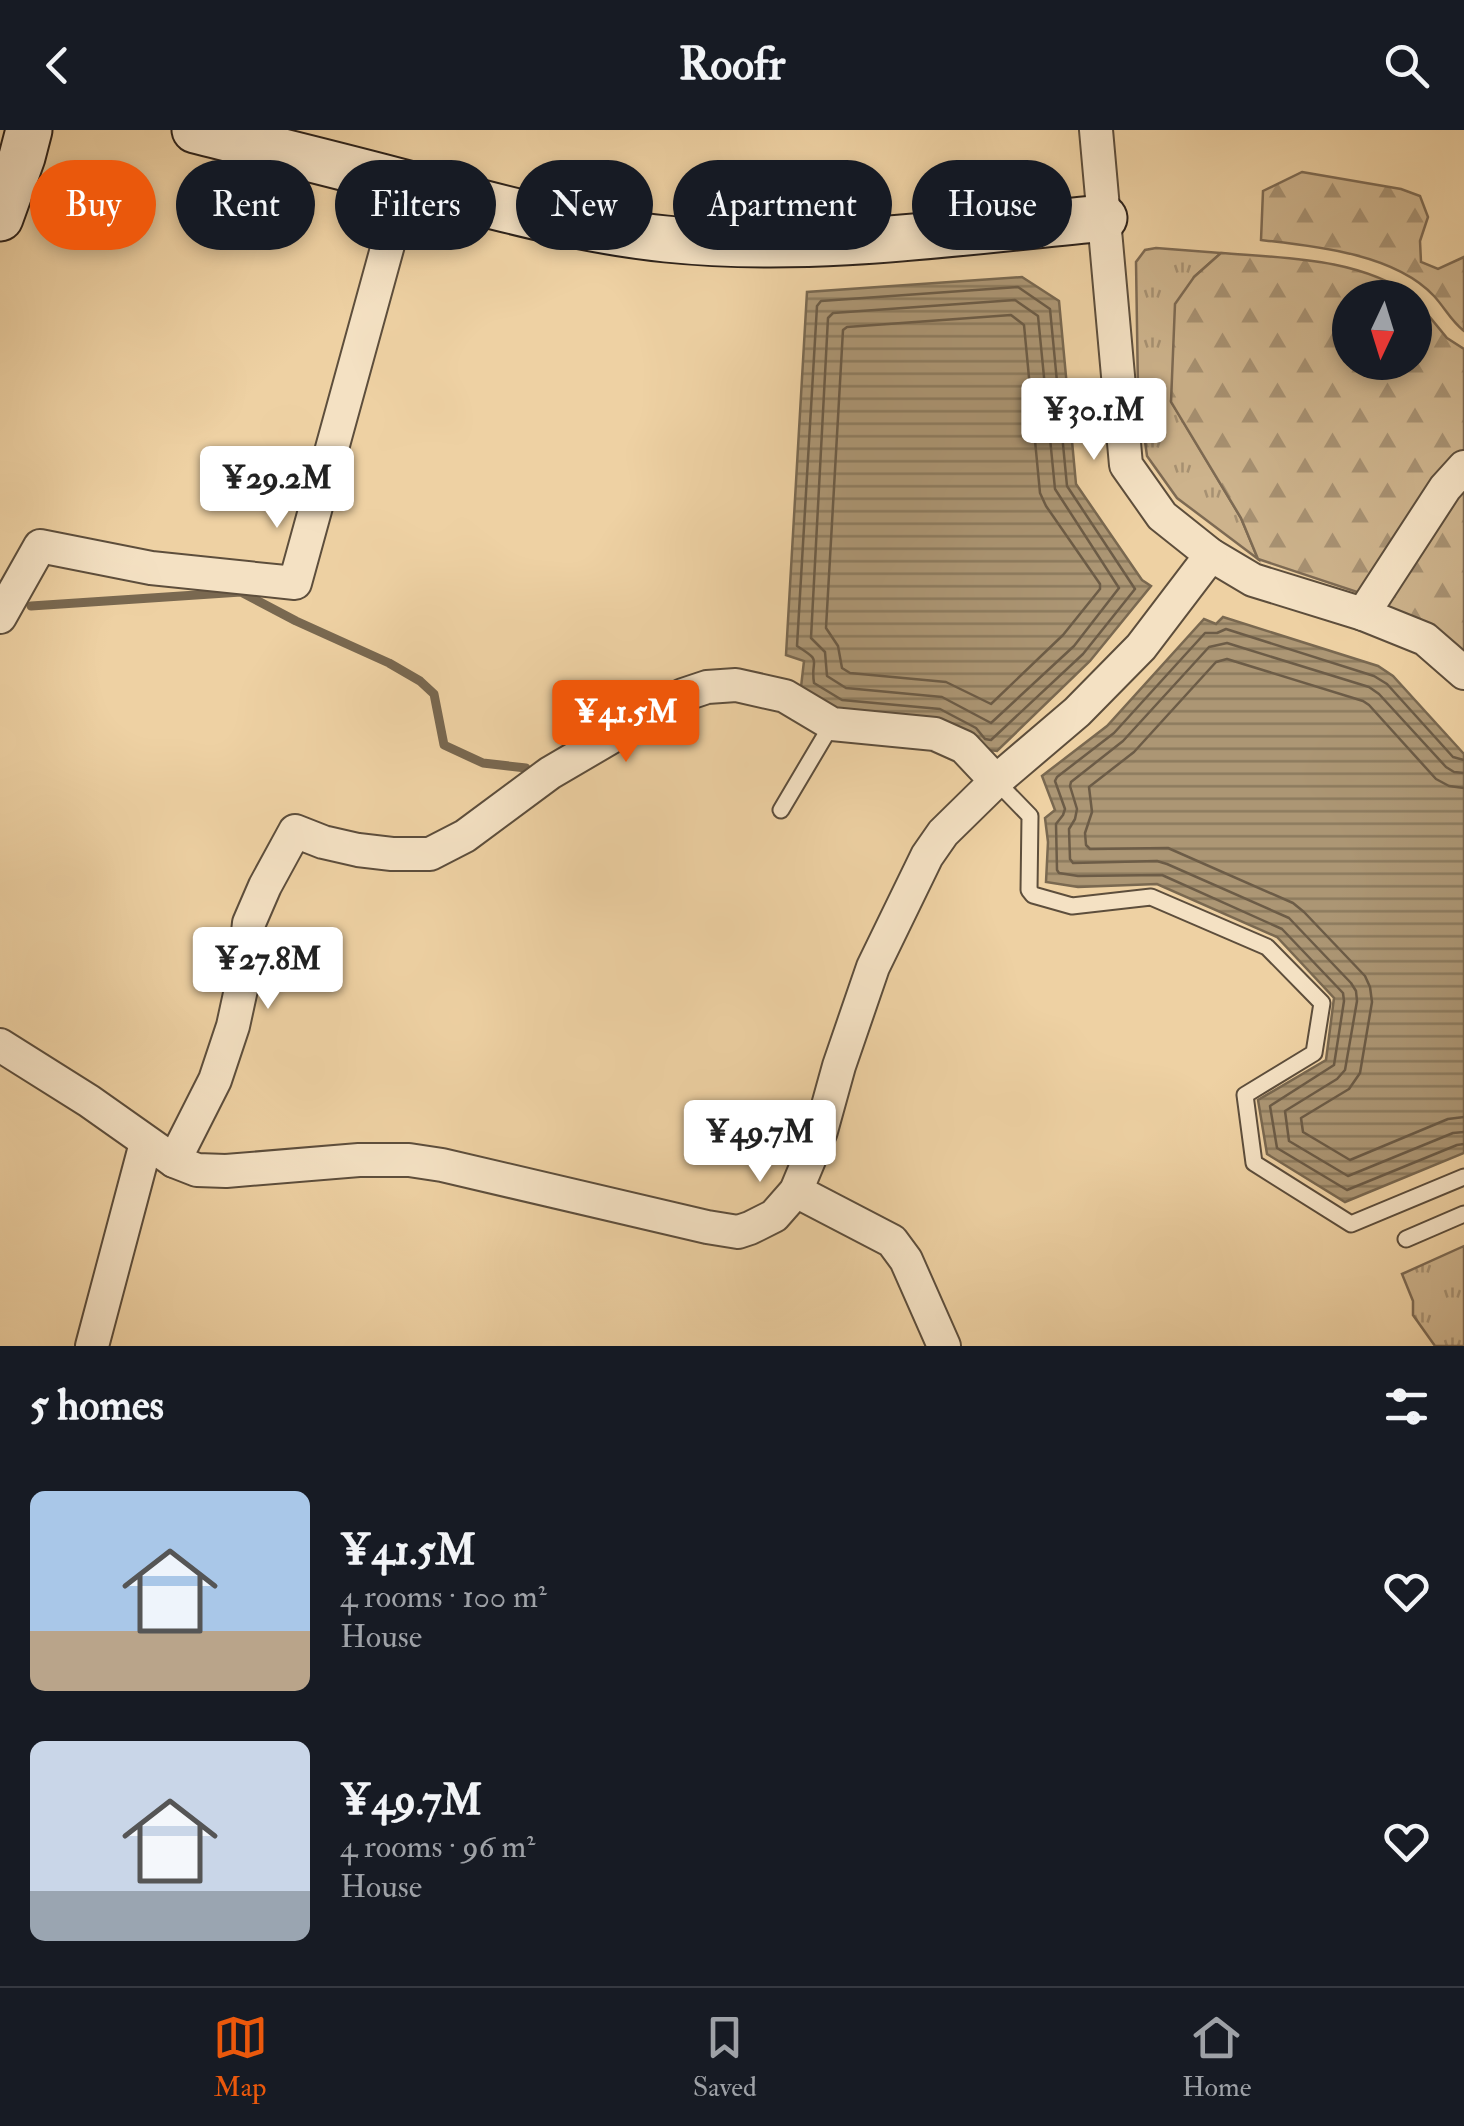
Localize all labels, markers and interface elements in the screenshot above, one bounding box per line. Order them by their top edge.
text: Roofr [679,37,785,93]
icon: back [30,38,85,93]
icon: search [1379,38,1434,93]
chip: Buy [30,160,156,250]
chip: Rent [176,160,315,250]
chip: Filters [335,160,496,250]
chip: New [516,160,653,250]
chip: Apartment [673,160,892,250]
chip: House [912,160,1072,250]
north arrow [1332,280,1432,380]
map controls [1332,280,1432,380]
pin: ¥30.1M [1013,378,1175,463]
text: ¥30.1M [1043,390,1145,430]
pin: ¥29.2M [196,446,358,531]
text: ¥29.2M [222,458,332,498]
pin: ¥41.5M [545,680,707,765]
text: ¥41.5M [574,692,678,732]
pin: ¥27.8M [187,927,349,1012]
text: ¥27.8M [215,939,321,979]
pin: ¥49.7M [679,1100,841,1185]
text: ¥49.7M [706,1112,814,1152]
icon: filters [1379,1379,1434,1434]
text: 5 homes [30,1380,164,1432]
text: ¥41.5M [340,1525,476,1577]
icon: home [110,1531,230,1651]
icon: heart [1379,1564,1434,1619]
text: 4 rooms · 100 m² [340,1577,547,1617]
text: House [340,1617,422,1657]
text: ¥49.7M [340,1775,482,1827]
icon: home [110,1781,230,1901]
icon: heart [1379,1814,1434,1869]
text: 4 rooms · 96 m² [340,1827,535,1867]
text: House [340,1867,422,1907]
tab: Map [213,2010,268,2105]
tab: Saved [693,2010,757,2105]
tab: Home [1182,2010,1251,2105]

